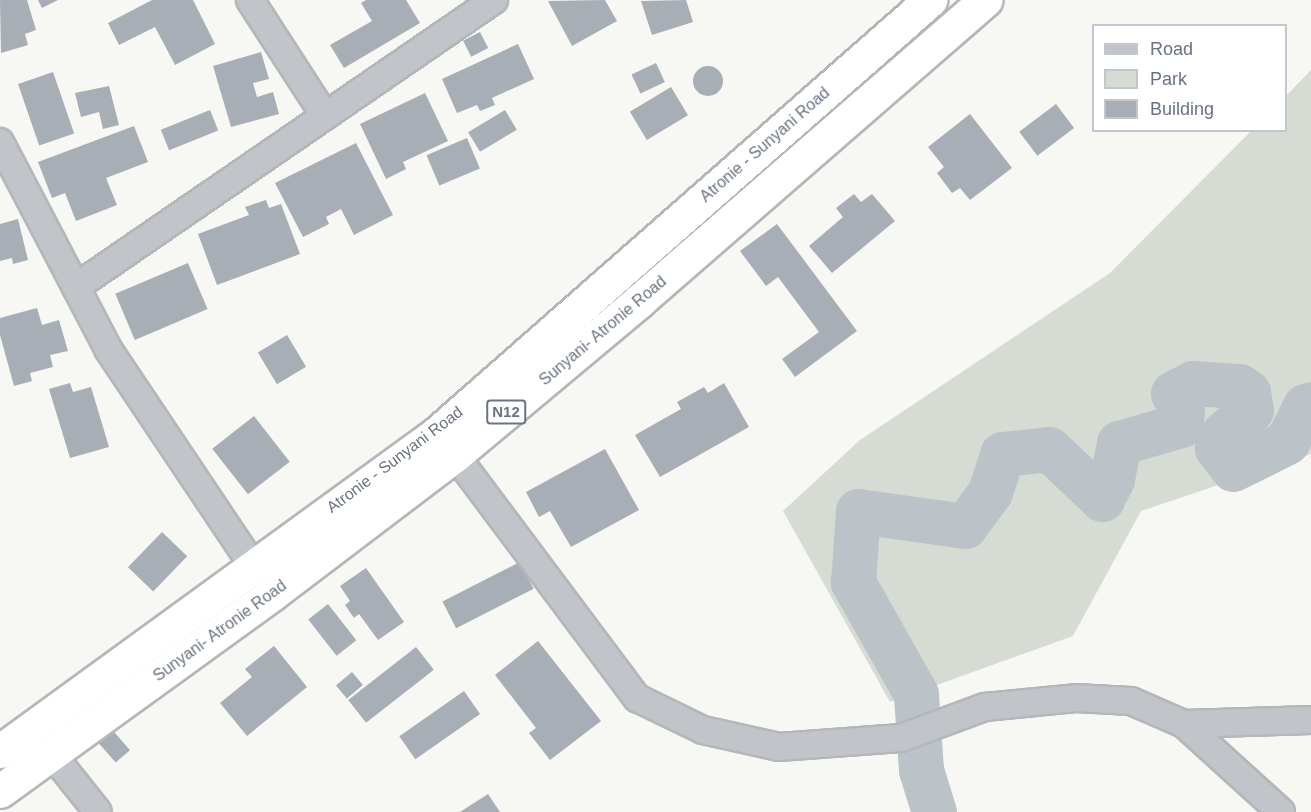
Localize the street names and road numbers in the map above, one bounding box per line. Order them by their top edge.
street label: Atronie - Sunyani Road [696,83,834,207]
street label: Sunyani- Atronie Road [535,272,671,390]
road number: N12 [485,400,527,424]
street label: Atronie - Sunyani Road [323,403,467,517]
street label: Sunyani- Atronie Road [149,576,291,686]

